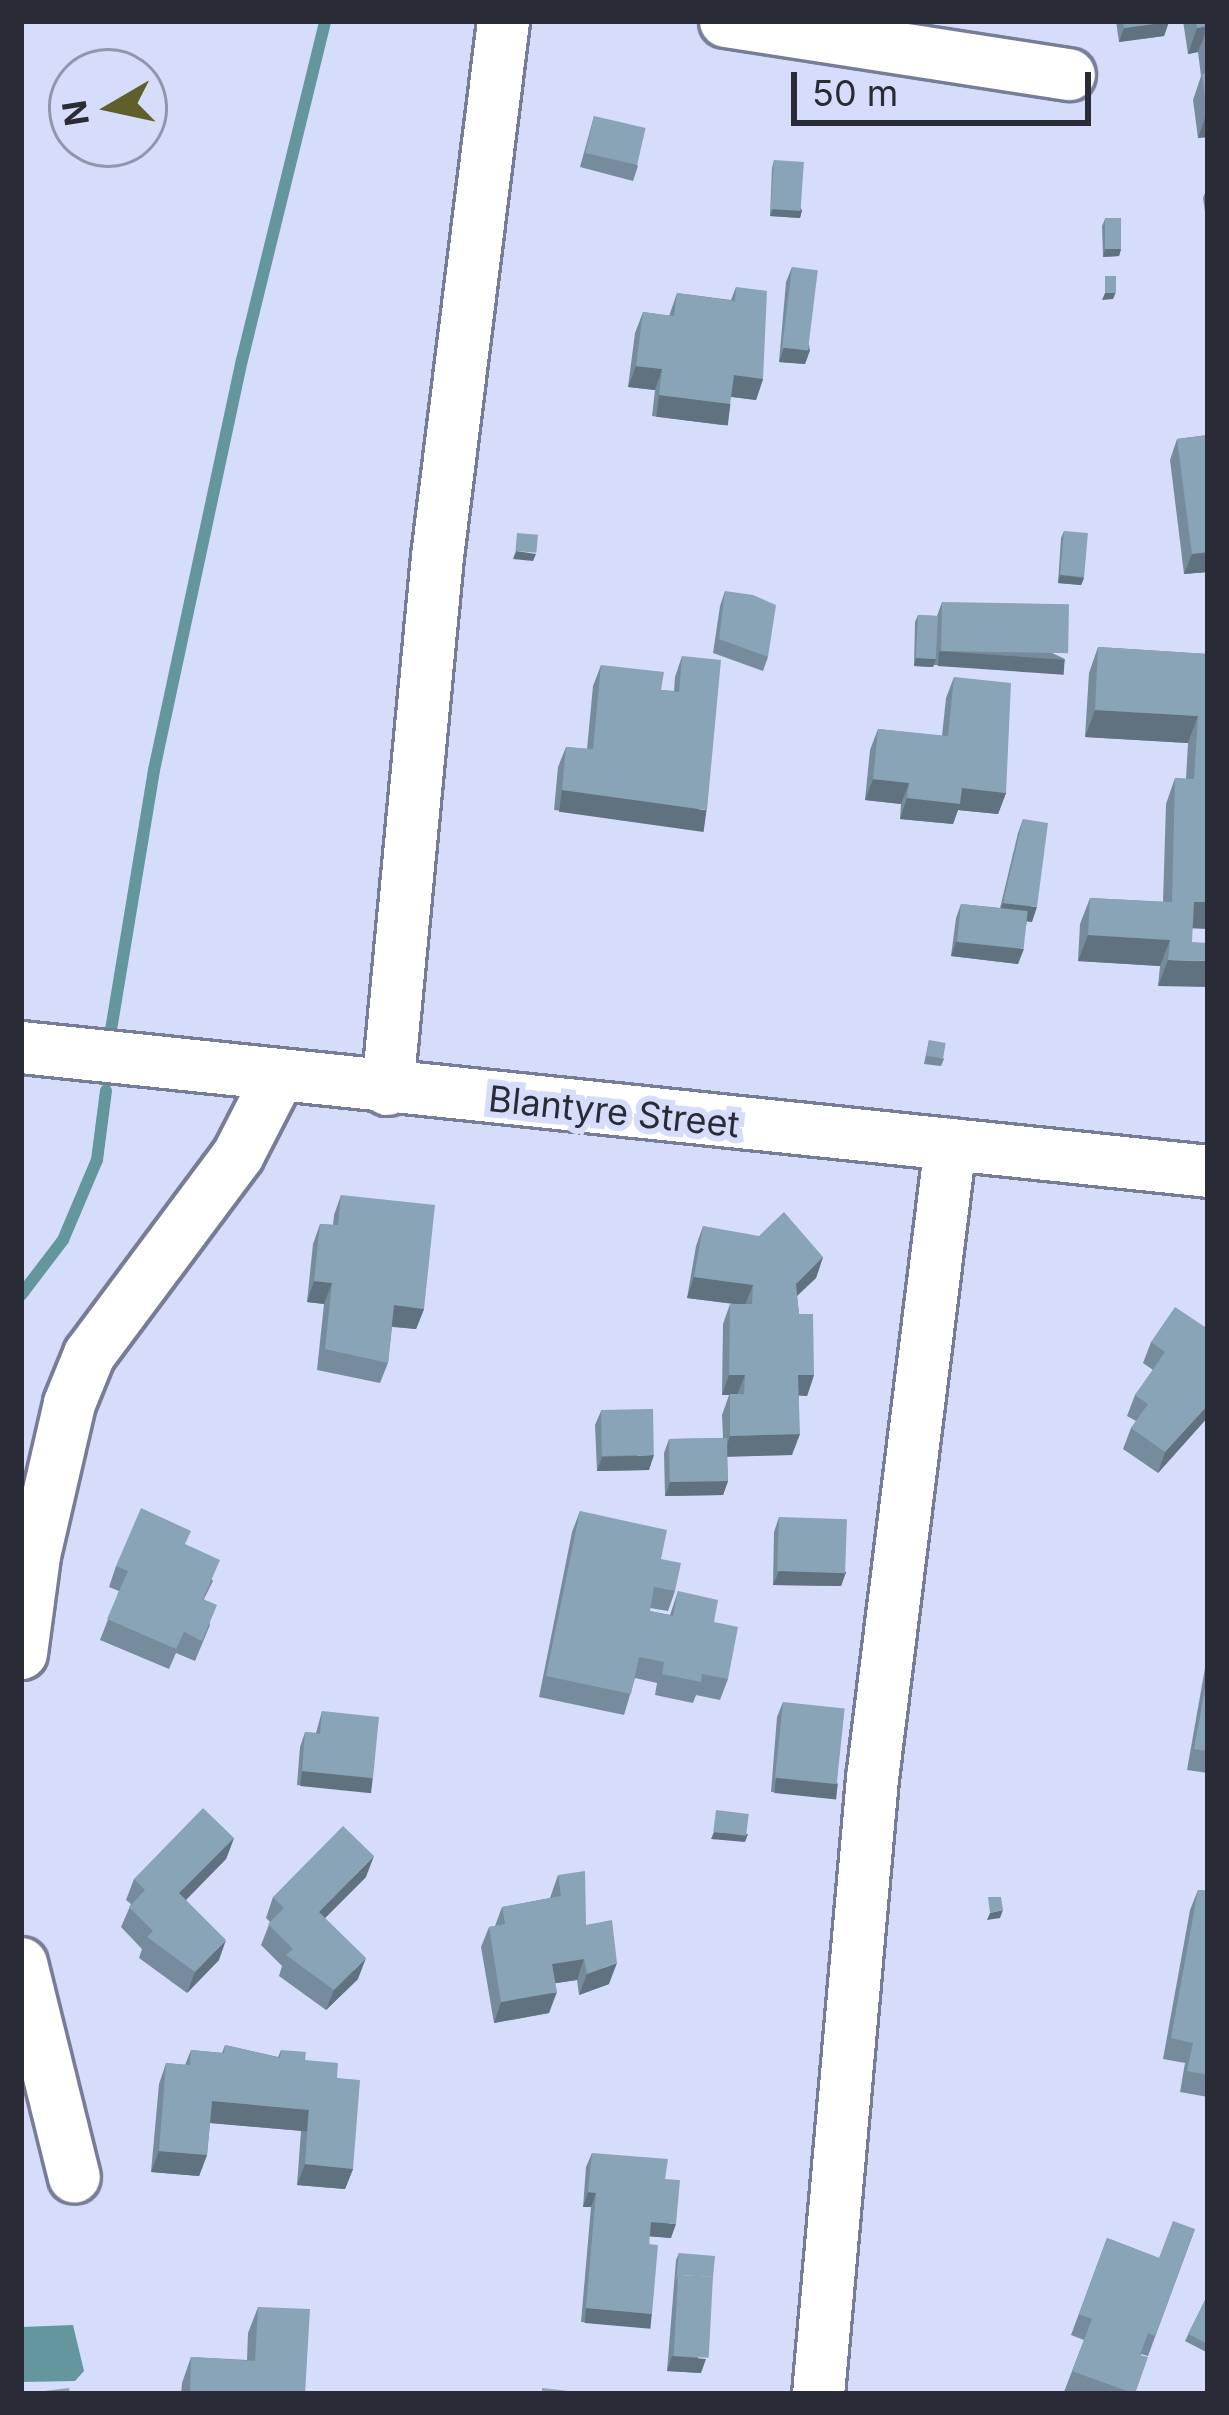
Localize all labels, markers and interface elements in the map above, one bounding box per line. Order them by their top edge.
north arrow [48,48,168,168]
scale bar [797,48,1097,122]
text: 50 m [812,71,898,115]
text: N [54,98,97,129]
street label: Blantyre Street [486,1077,742,1147]

